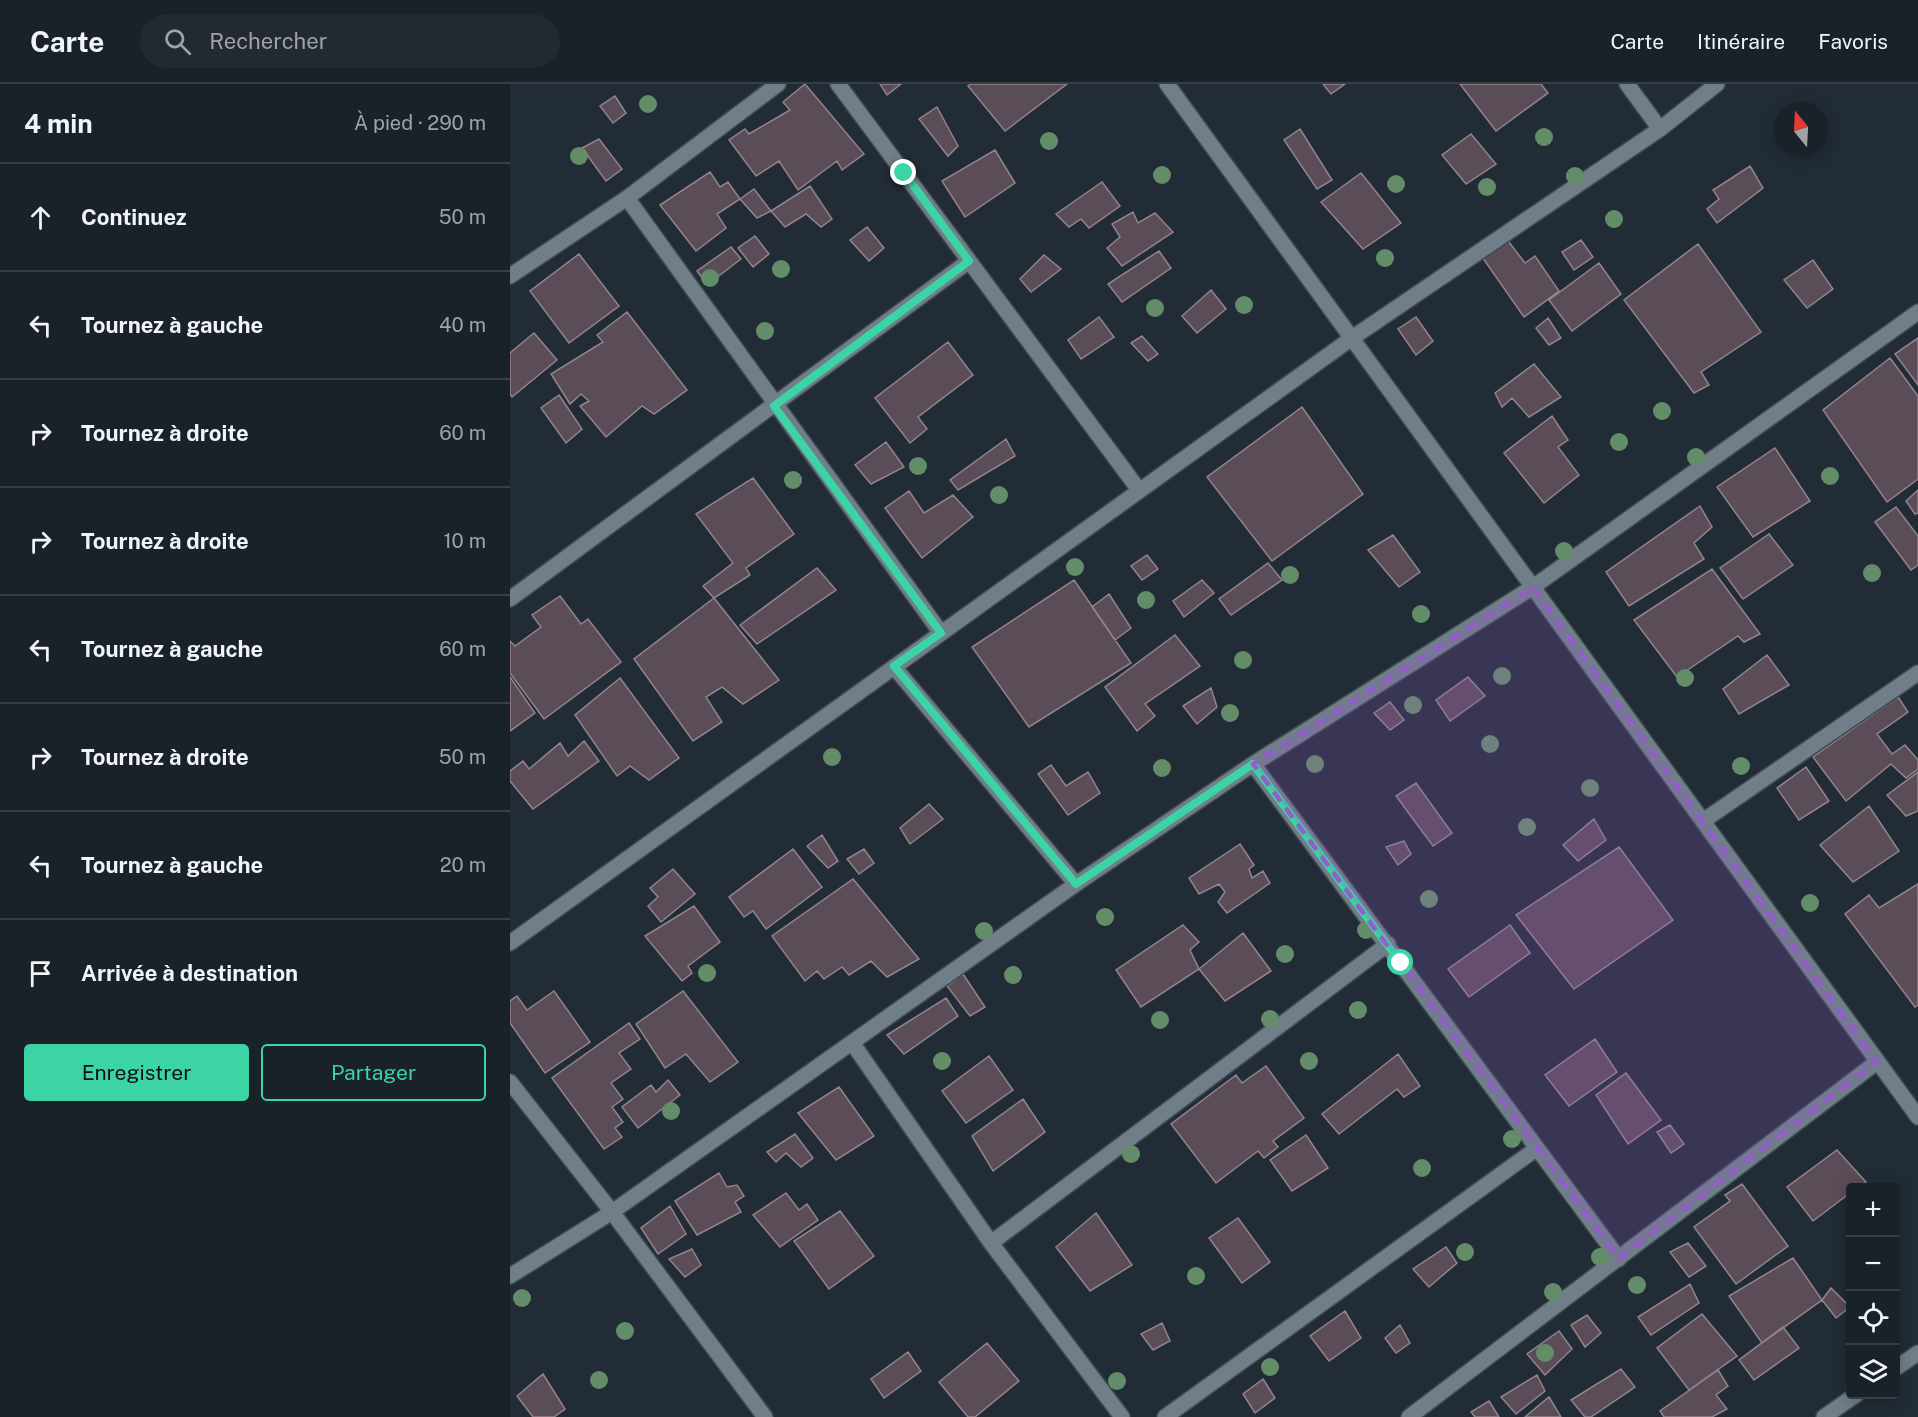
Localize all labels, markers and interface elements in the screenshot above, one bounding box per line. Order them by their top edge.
search box [140,14,560,68]
text: Carte [30,25,104,58]
icon: search [161,25,194,58]
text: Rechercher [209,28,327,54]
text: Carte [1610,29,1664,54]
text: Itinéraire [1697,29,1785,54]
text: Favoris [1818,29,1888,54]
north arrow [1774,102,1828,156]
text: 4 min [24,108,93,139]
text: À pied · 290 m [354,111,486,135]
route end [890,159,916,185]
icon: ahead [24,201,57,234]
text: Continuez [81,204,187,230]
text: 50 m [439,205,486,229]
icon: left [24,309,57,342]
text: Tournez à gauche [81,312,263,338]
text: 40 m [439,313,486,337]
icon: right [24,417,57,450]
text: Tournez à droite [81,420,249,446]
text: 60 m [439,421,486,445]
icon: right [24,525,57,558]
text: Tournez à droite [81,528,249,554]
text: 10 m [443,529,486,553]
icon: left [24,633,57,666]
text: Tournez à gauche [81,636,263,662]
text: 60 m [439,637,486,661]
icon: right [24,741,57,774]
text: Tournez à droite [81,744,249,770]
text: 50 m [439,745,486,769]
icon: left [24,849,57,882]
text: Tournez à gauche [81,852,263,878]
text: 20 m [440,853,486,877]
route start [1387,949,1413,975]
icon: arrive [24,957,57,990]
text: Arrivée à destination [81,960,298,986]
button: Enregistrer [24,1044,249,1101]
button: Partager [261,1044,486,1101]
map controls [1846,1183,1900,1399]
button: + [1846,1183,1900,1237]
button: − [1846,1237,1900,1291]
button: locate [1846,1291,1900,1345]
button: layers [1846,1345,1900,1399]

